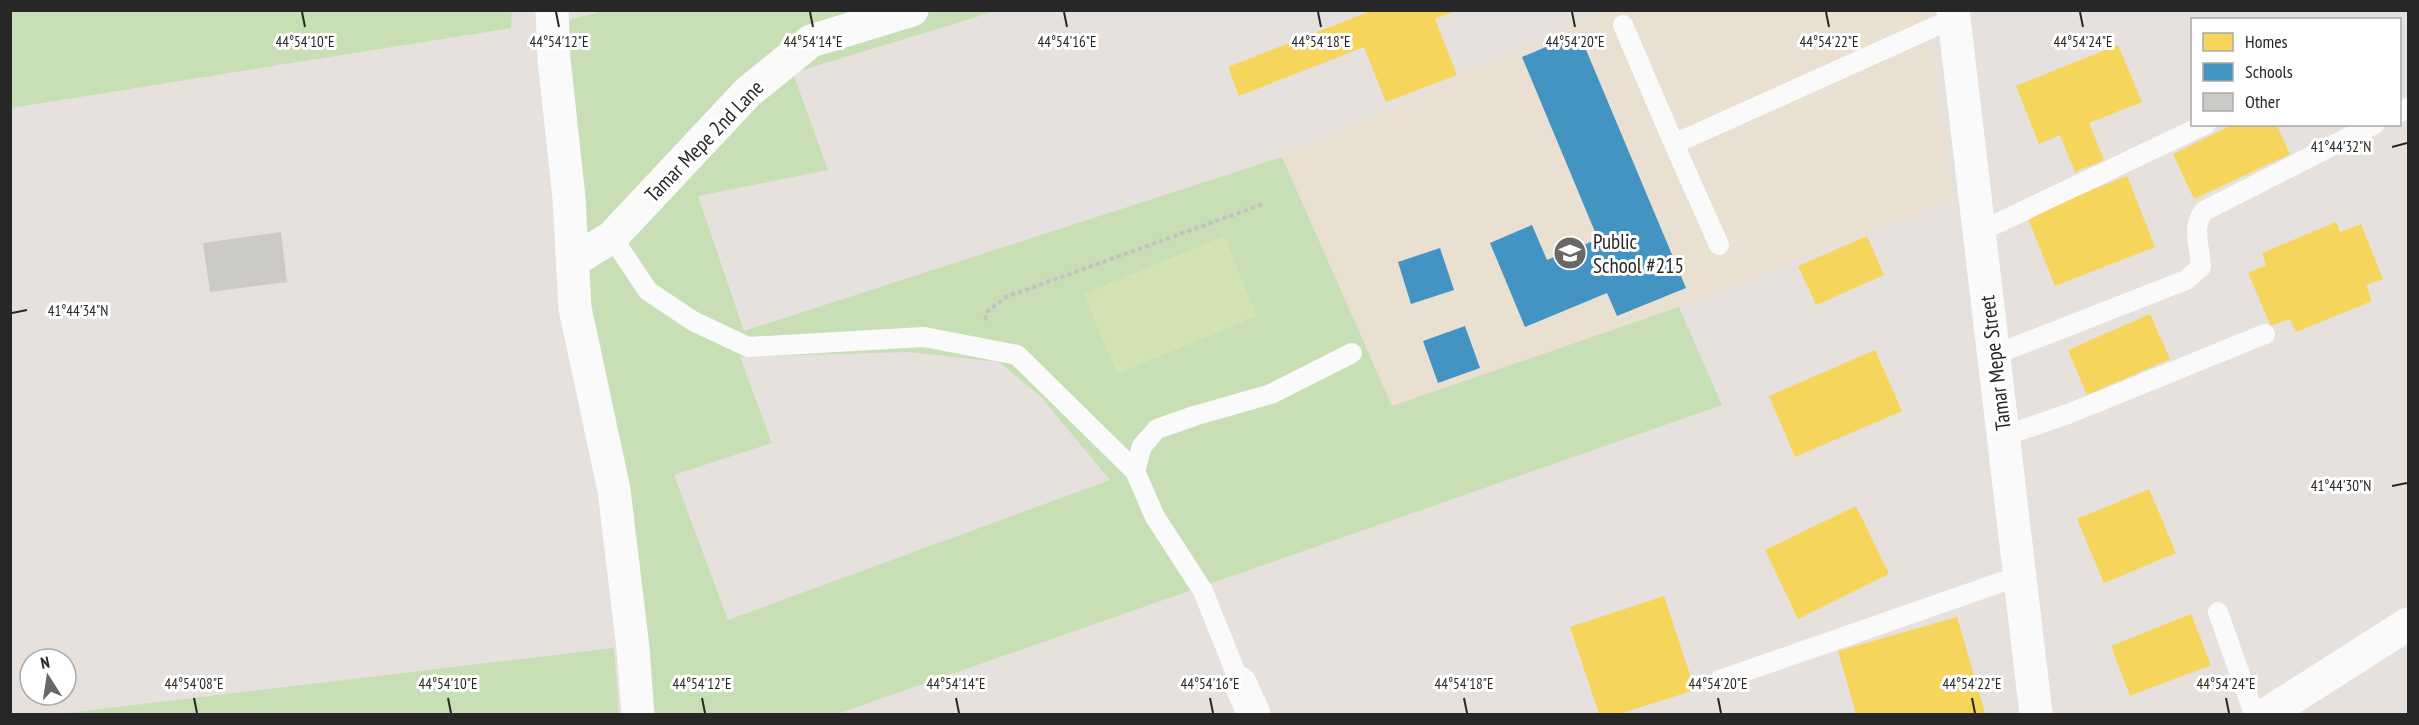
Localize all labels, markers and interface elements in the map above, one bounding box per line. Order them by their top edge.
legend [2191,18,2401,126]
text: Homes [2245,30,2288,53]
text: 44°54'10"E [275,32,335,51]
text: 44°54'12"E [529,32,589,51]
text: 44°54'14"E [783,32,843,51]
text: 44°54'16"E [1037,32,1097,51]
text: 44°54'18"E [1291,32,1351,51]
text: 44°54'20"E [1545,32,1605,51]
text: 44°54'22"E [1799,32,1859,51]
text: 44°54'24"E [2053,32,2113,51]
text: Schools [2245,60,2293,83]
street label: Tamar Mepe 2nd Lane [639,74,769,208]
text: Other [2245,90,2280,113]
text: 41°44'32"N [2311,137,2371,156]
place label: Public School #215 [1593,228,1684,279]
school or university icon: Public School #215 [1552,235,1588,271]
street label: Tamar Mepe Street [1973,294,2017,432]
text: 41°44'34"N [48,301,108,320]
text: 41°44'30"N [2311,476,2371,495]
north arrow [18,647,78,707]
text: N [39,652,51,673]
text: 44°54'08"E [164,674,224,693]
text: 44°54'10"E [418,674,478,693]
text: 44°54'12"E [672,674,732,693]
text: 44°54'14"E [926,674,986,693]
text: 44°54'16"E [1180,674,1240,693]
text: 44°54'18"E [1434,674,1494,693]
text: 44°54'20"E [1688,674,1748,693]
text: 44°54'22"E [1942,674,2002,693]
text: 44°54'24"E [2196,674,2256,693]

